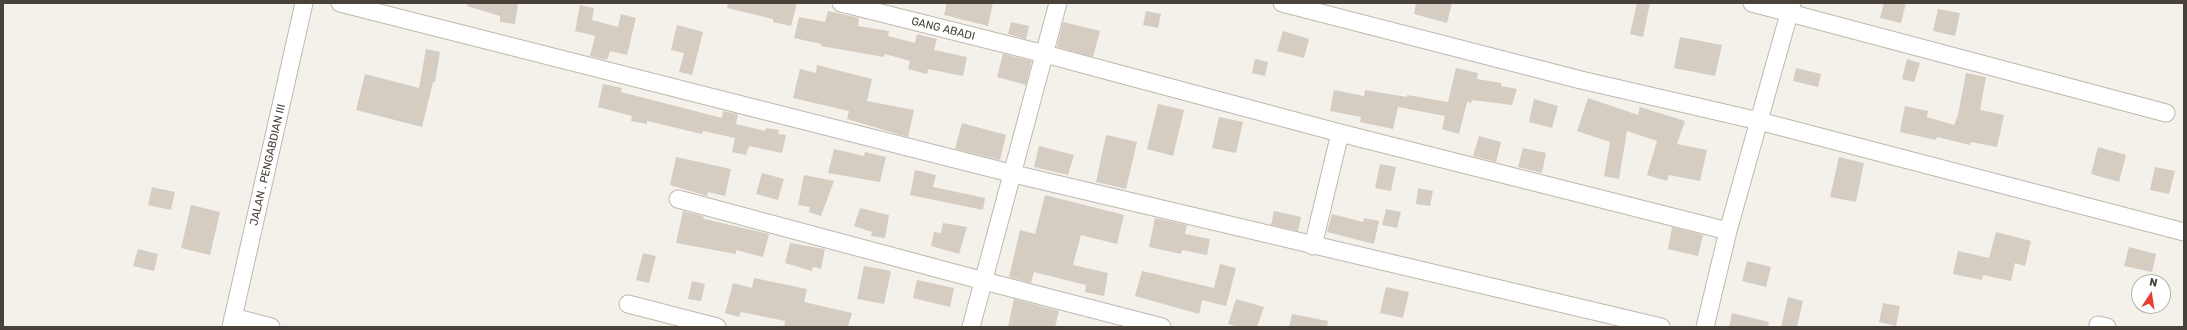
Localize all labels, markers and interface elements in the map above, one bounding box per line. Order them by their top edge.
street label: GANG ABADI [910,15,976,43]
street label: JALAN . PENGABDIAN III [248,103,288,227]
north arrow [2131,274,2171,314]
text: N [2148,276,2159,290]

